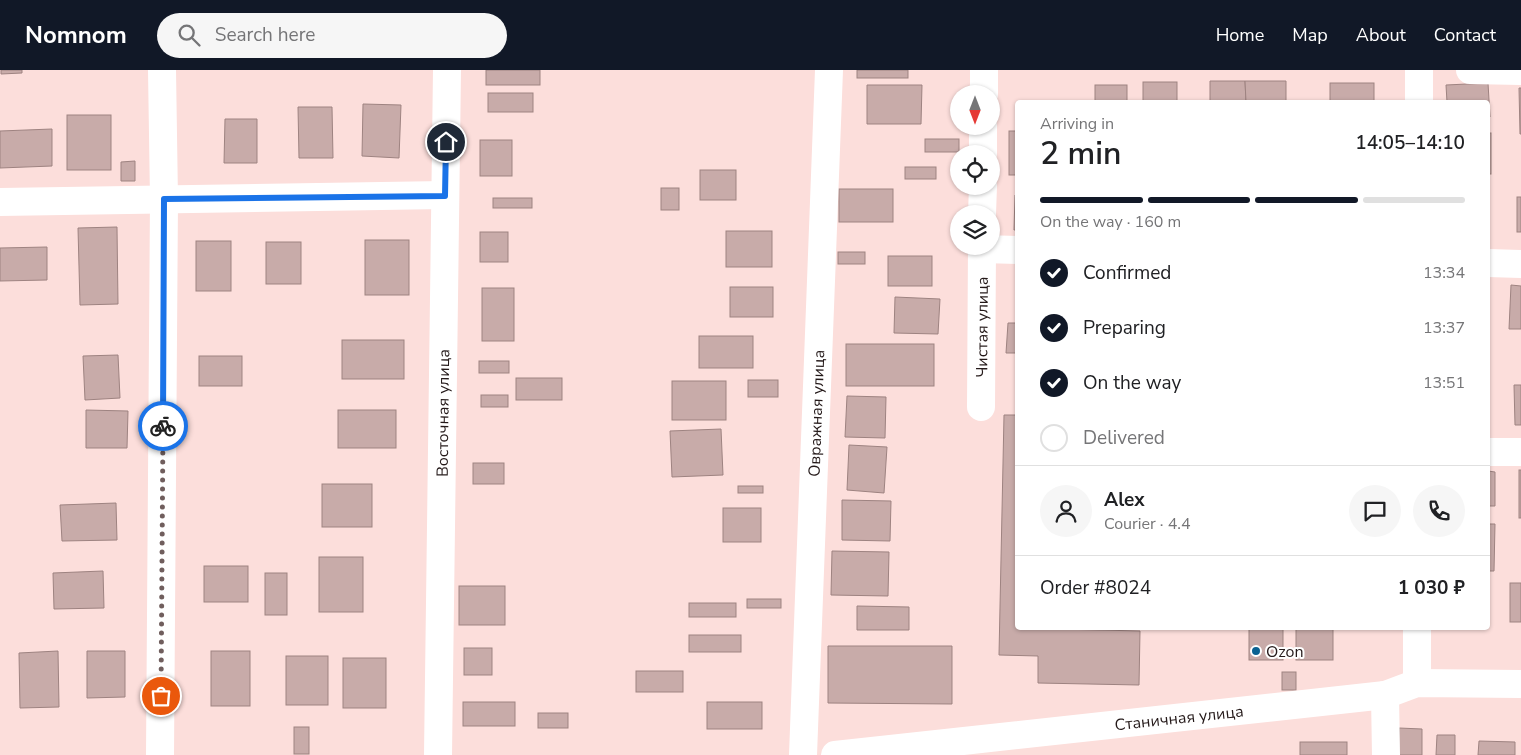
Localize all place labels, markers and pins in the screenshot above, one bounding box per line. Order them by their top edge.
pin [425,121,467,163]
place label: Ozon [1266,641,1304,663]
marker: Ozon [1250,645,1262,657]
pin [140,675,182,717]

